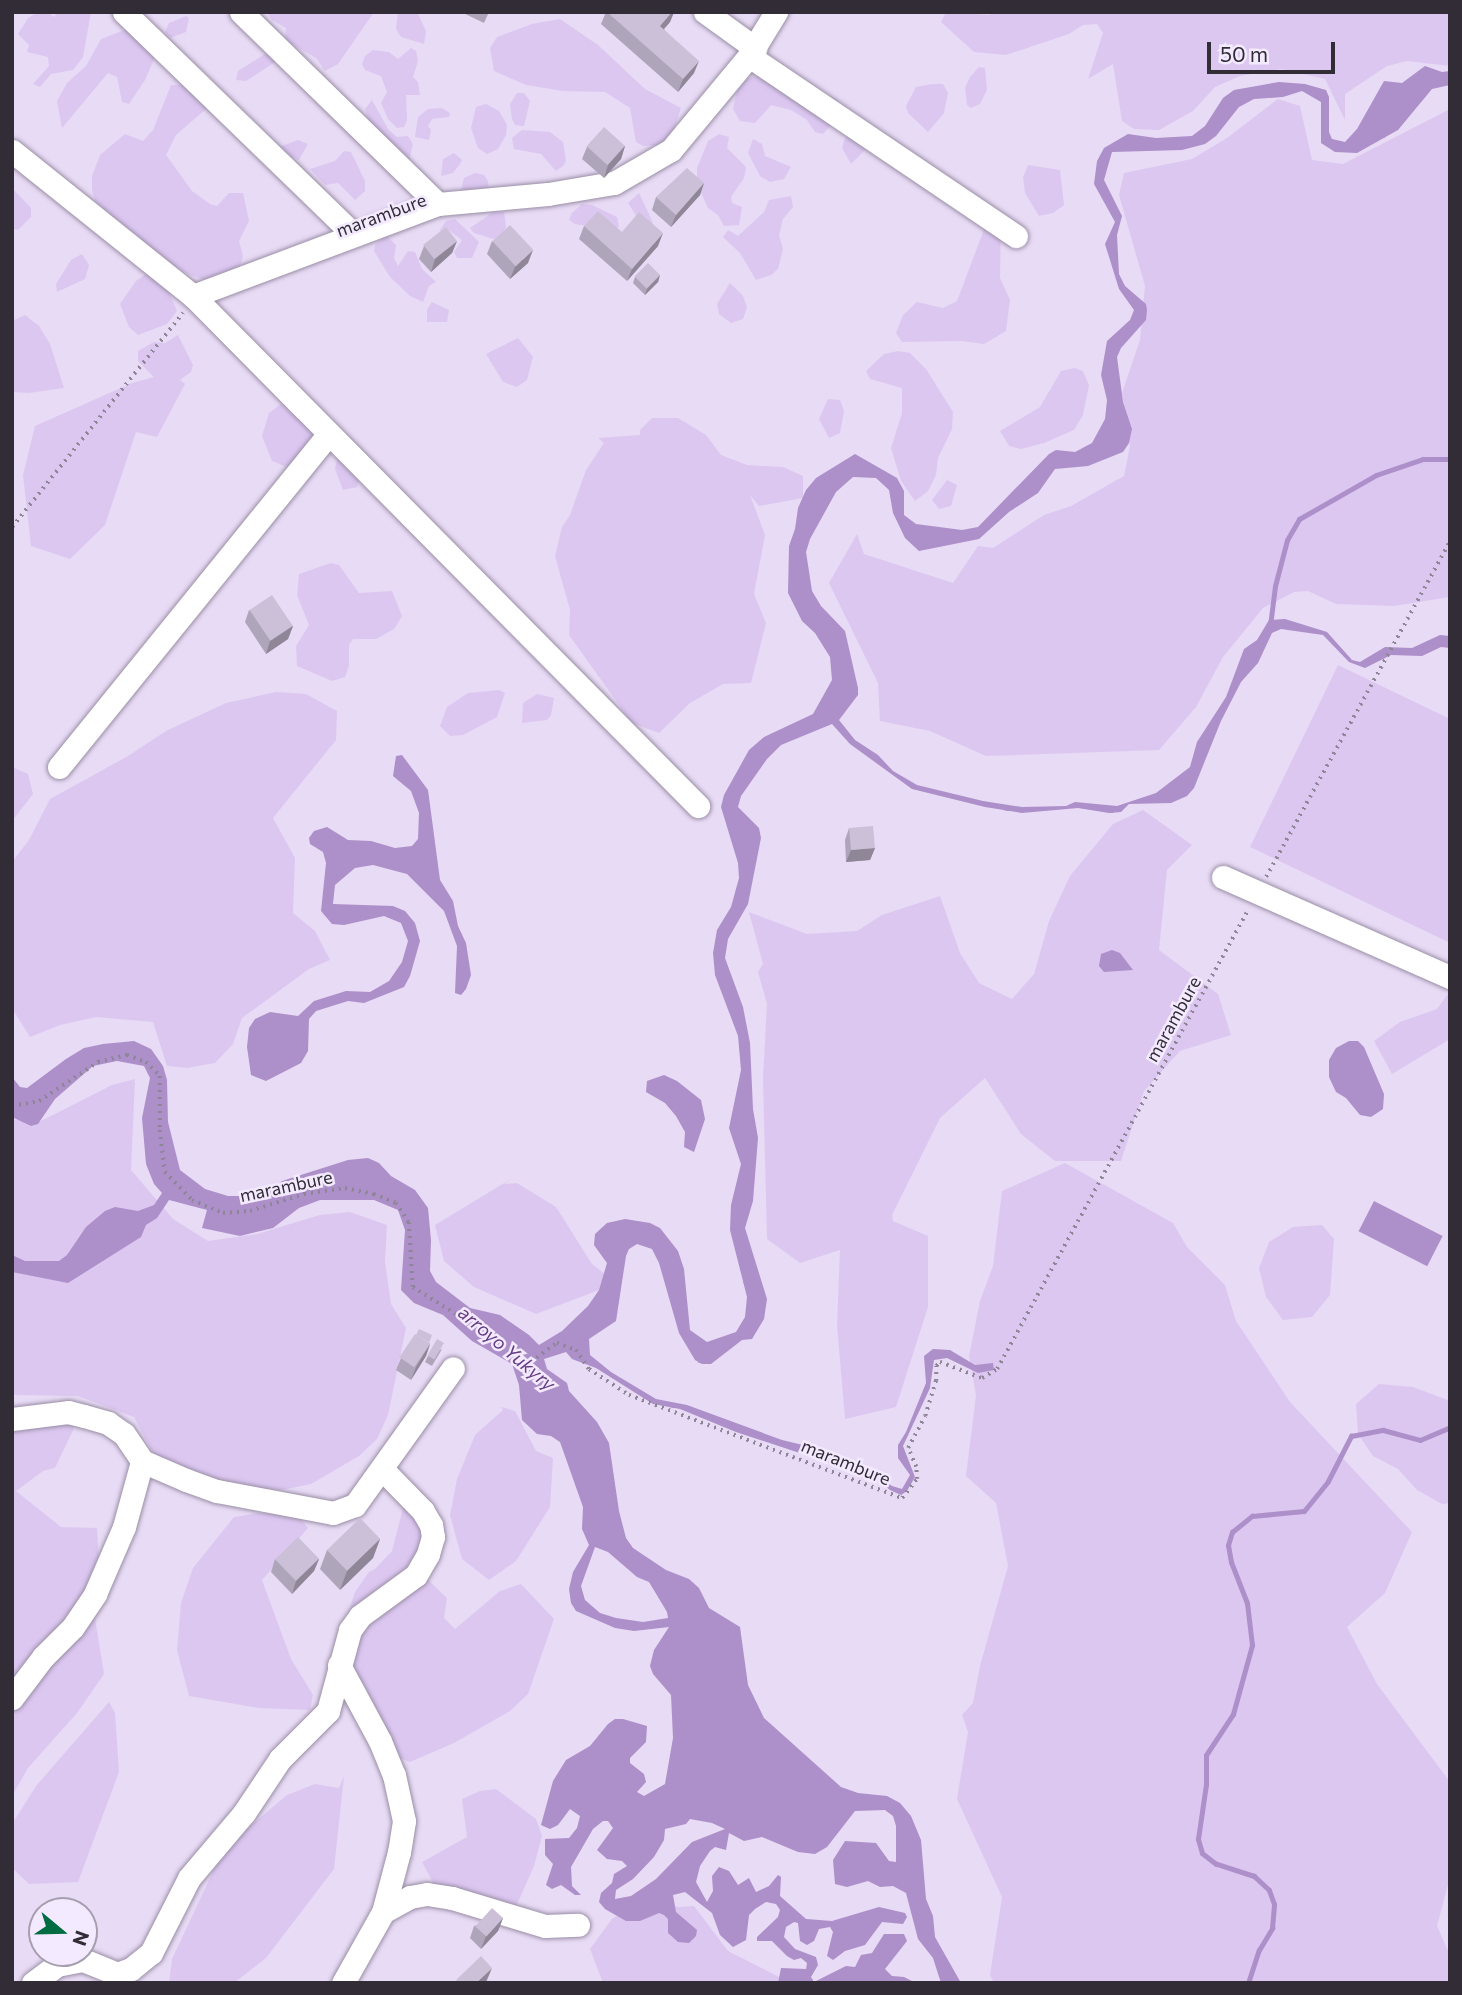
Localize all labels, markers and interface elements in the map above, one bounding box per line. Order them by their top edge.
scale bar [1210,28,1338,72]
text: 50 m [1220,41,1268,66]
street label: marambure [333,189,429,241]
street label: marambure [1141,973,1205,1065]
street label: marambure [238,1166,334,1206]
water label: arroyo Yukyry [454,1301,560,1395]
street label: marambure [798,1434,894,1490]
north arrow [28,1897,98,1967]
text: N [68,1928,95,1949]

